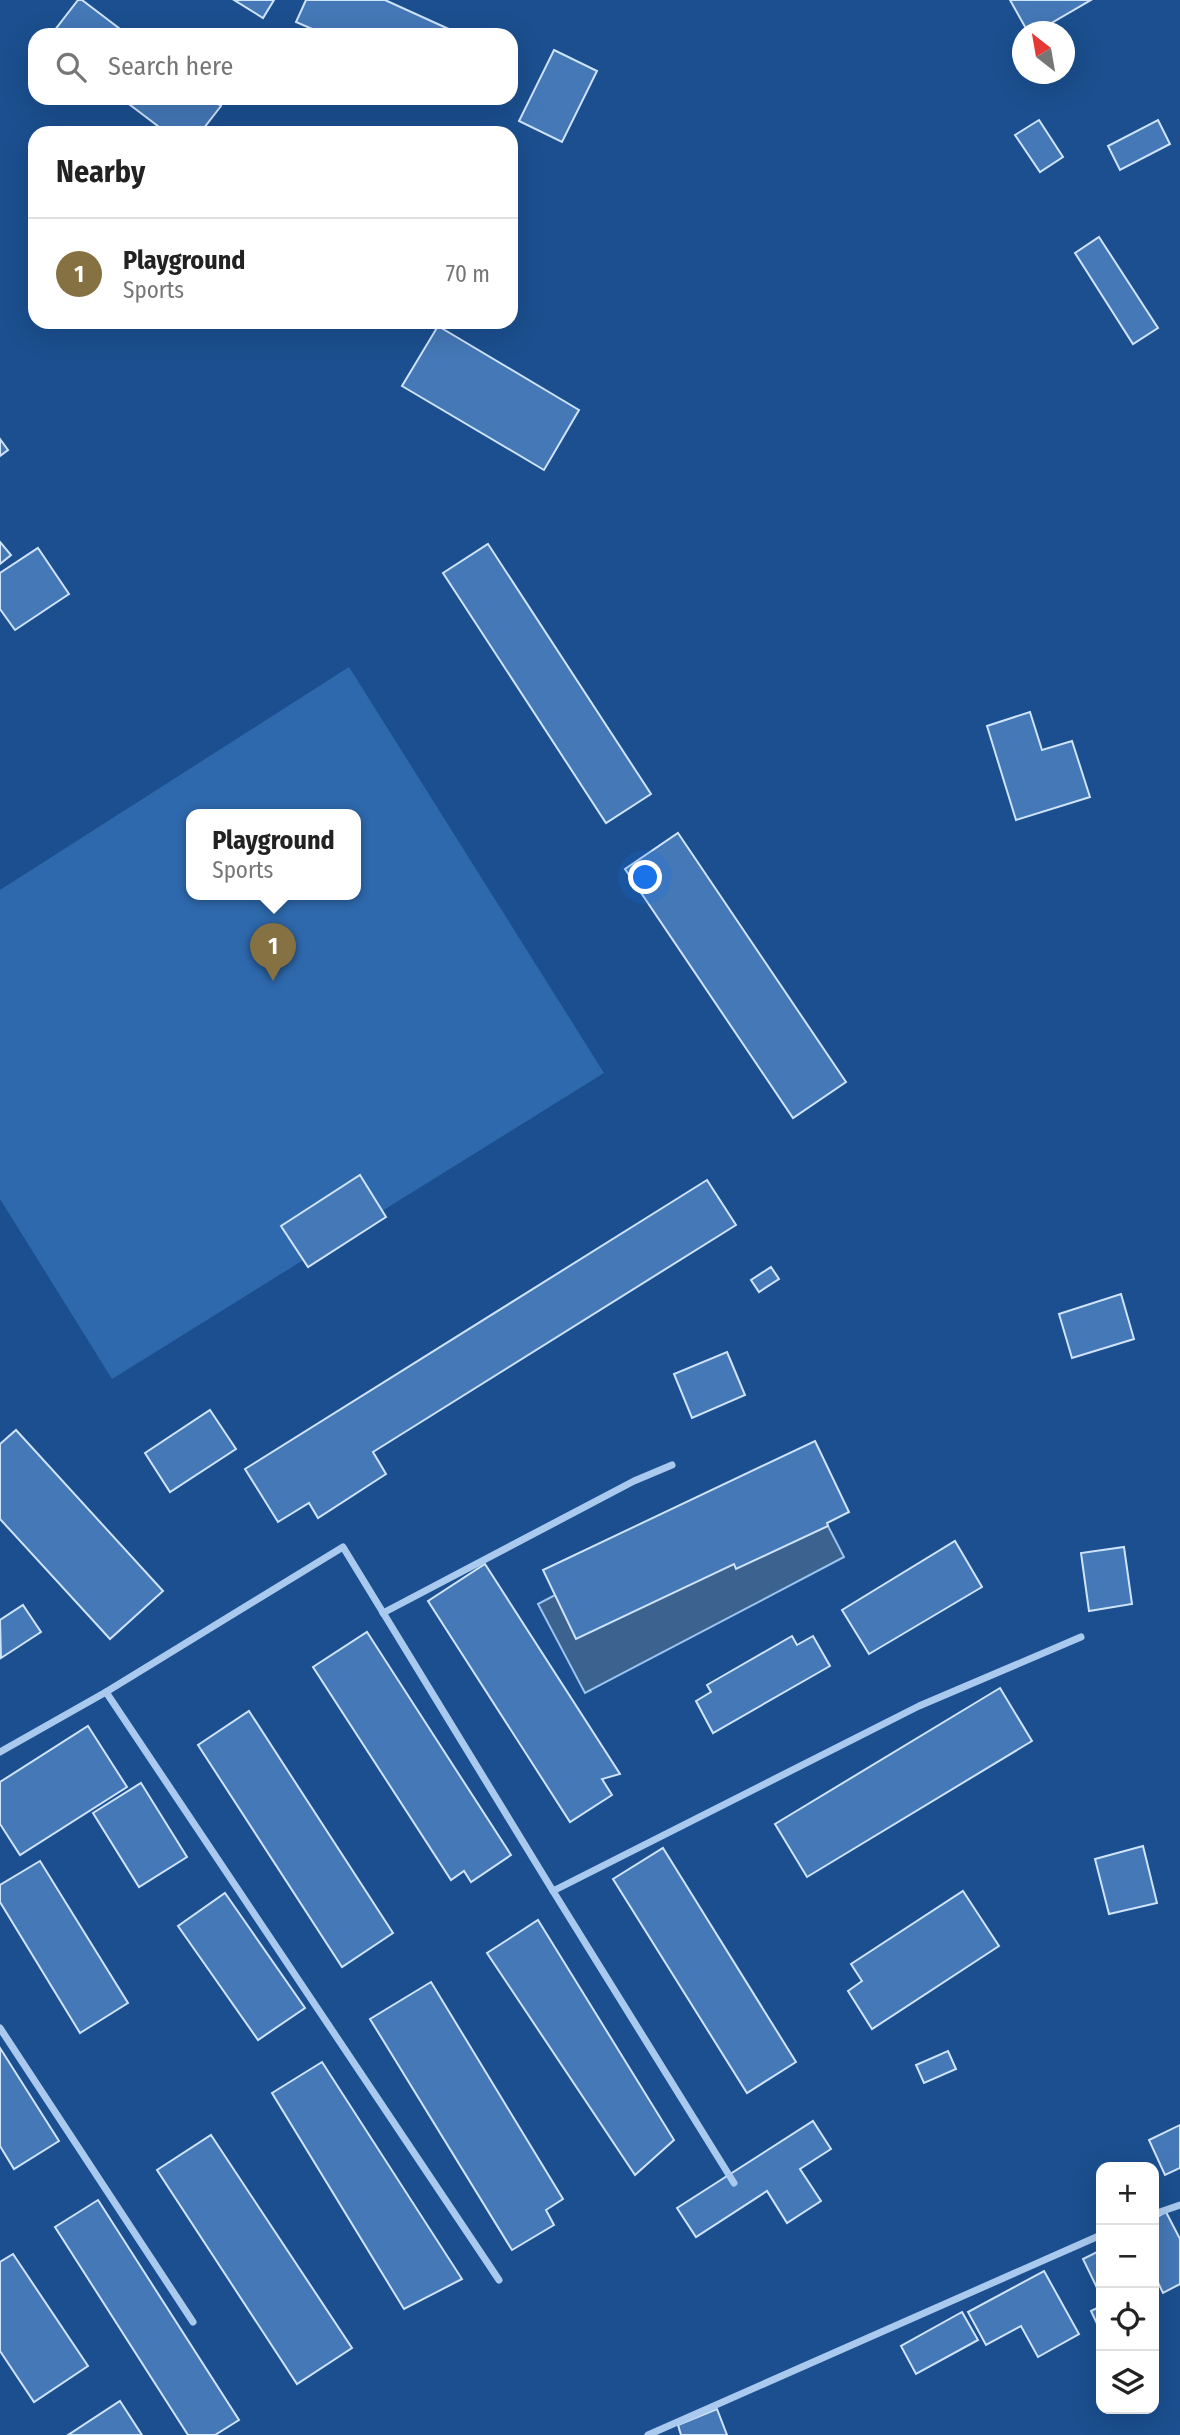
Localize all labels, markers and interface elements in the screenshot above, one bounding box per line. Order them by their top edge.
north arrow [1012,21,1075,84]
search box [28,28,518,105]
icon: search [52,48,90,86]
text: Search here [108,51,233,82]
text: Nearby [56,154,145,190]
text: Playground [123,245,246,276]
text: 1 [74,260,84,288]
text: 70 m [446,260,490,288]
text: Sports [123,276,184,304]
popup [186,809,361,900]
text: Playground [212,825,335,856]
text: Sports [212,856,273,884]
your location [628,860,662,894]
pin: 1 [250,923,296,981]
map controls [1096,2162,1159,2414]
button: + [1096,2162,1159,2225]
button: − [1096,2225,1159,2288]
button: locate [1096,2288,1159,2351]
button: layers [1096,2351,1159,2414]

